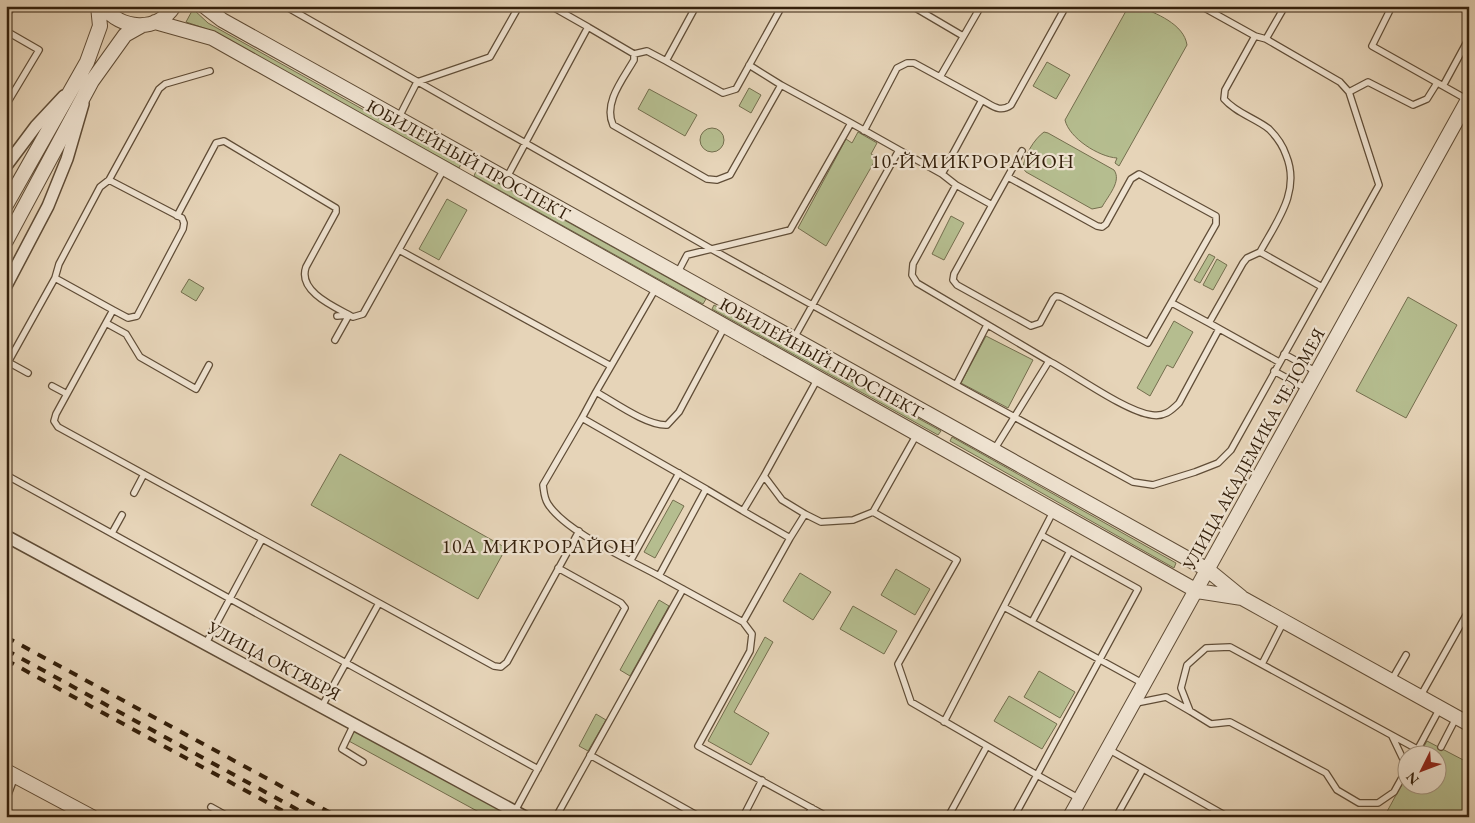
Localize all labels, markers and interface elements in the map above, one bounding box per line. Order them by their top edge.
street label: ЮБИЛЕЙНЫЙ ПРОСПЕКТ [362,94,575,226]
district label: 10-Й МИКРОРАЙОН [871,148,1075,174]
street label: ЮБИЛЕЙНЫЙ ПРОСПЕКТ [715,292,928,424]
street label: УЛИЦА АКАДЕМИКА ЧЕЛОМЕЯ [1177,324,1330,575]
district label: 10А МИКРОРАЙОН [441,533,637,559]
street label: УЛИЦА ОКТЯБРЯ [203,615,345,705]
north arrow [1398,746,1448,796]
text: N [1401,768,1423,789]

